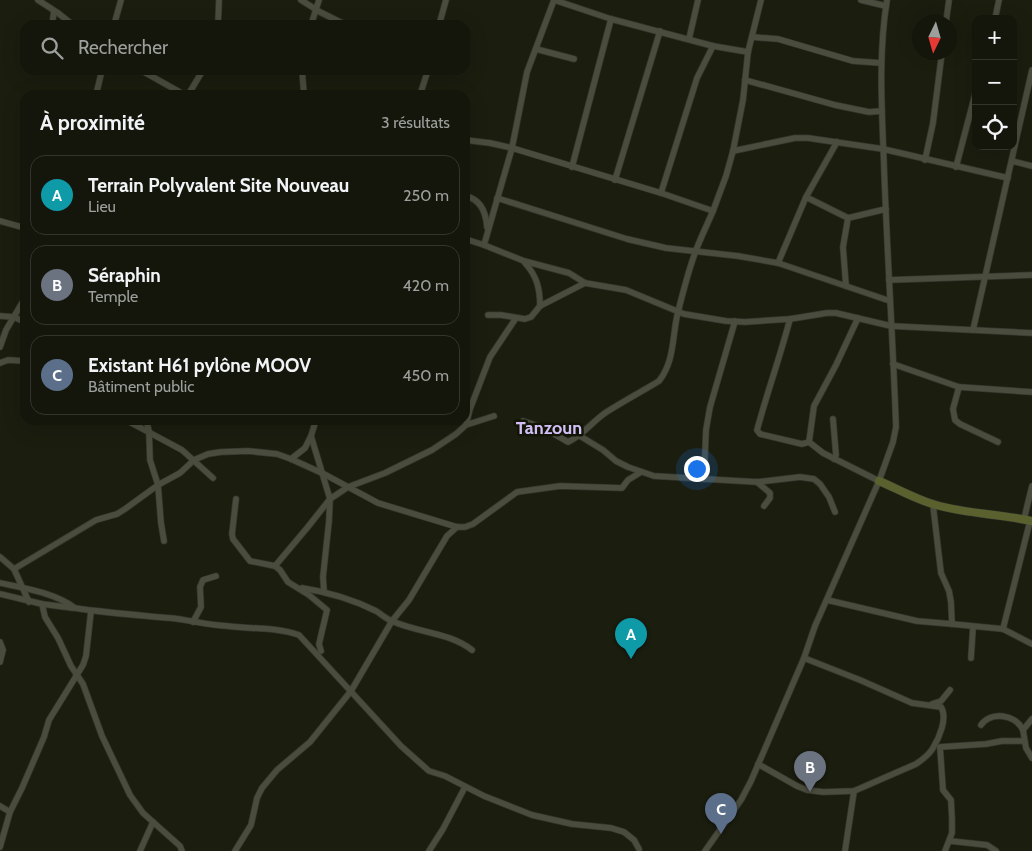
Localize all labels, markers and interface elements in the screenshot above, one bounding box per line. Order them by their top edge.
north arrow [912,15,957,60]
map controls [972,15,1017,150]
button: + [972,15,1017,60]
search box [20,20,470,75]
icon: search [38,34,66,62]
text: Rechercher [78,36,168,59]
button: − [972,60,1017,105]
button: locate [972,105,1017,150]
text: À proximité [40,110,145,135]
text: 3 résultats [381,113,450,132]
text: Terrain Polyvalent Site Nouveau [88,174,349,197]
text: A [52,186,62,205]
text: 250 m [403,186,449,205]
text: Lieu [88,197,116,216]
text: Séraphin [88,264,161,287]
text: B [52,276,62,295]
text: 420 m [403,276,449,295]
text: Temple [88,287,138,306]
text: Existant H61 pylône MOOV [88,354,311,377]
text: C [52,366,62,385]
text: 450 m [402,366,449,385]
text: Bâtiment public [88,377,195,396]
district label: Tanzoun [516,417,582,439]
your location [684,456,710,482]
pin: A [615,618,647,659]
pin: B [794,751,826,792]
pin: C [705,793,737,834]

